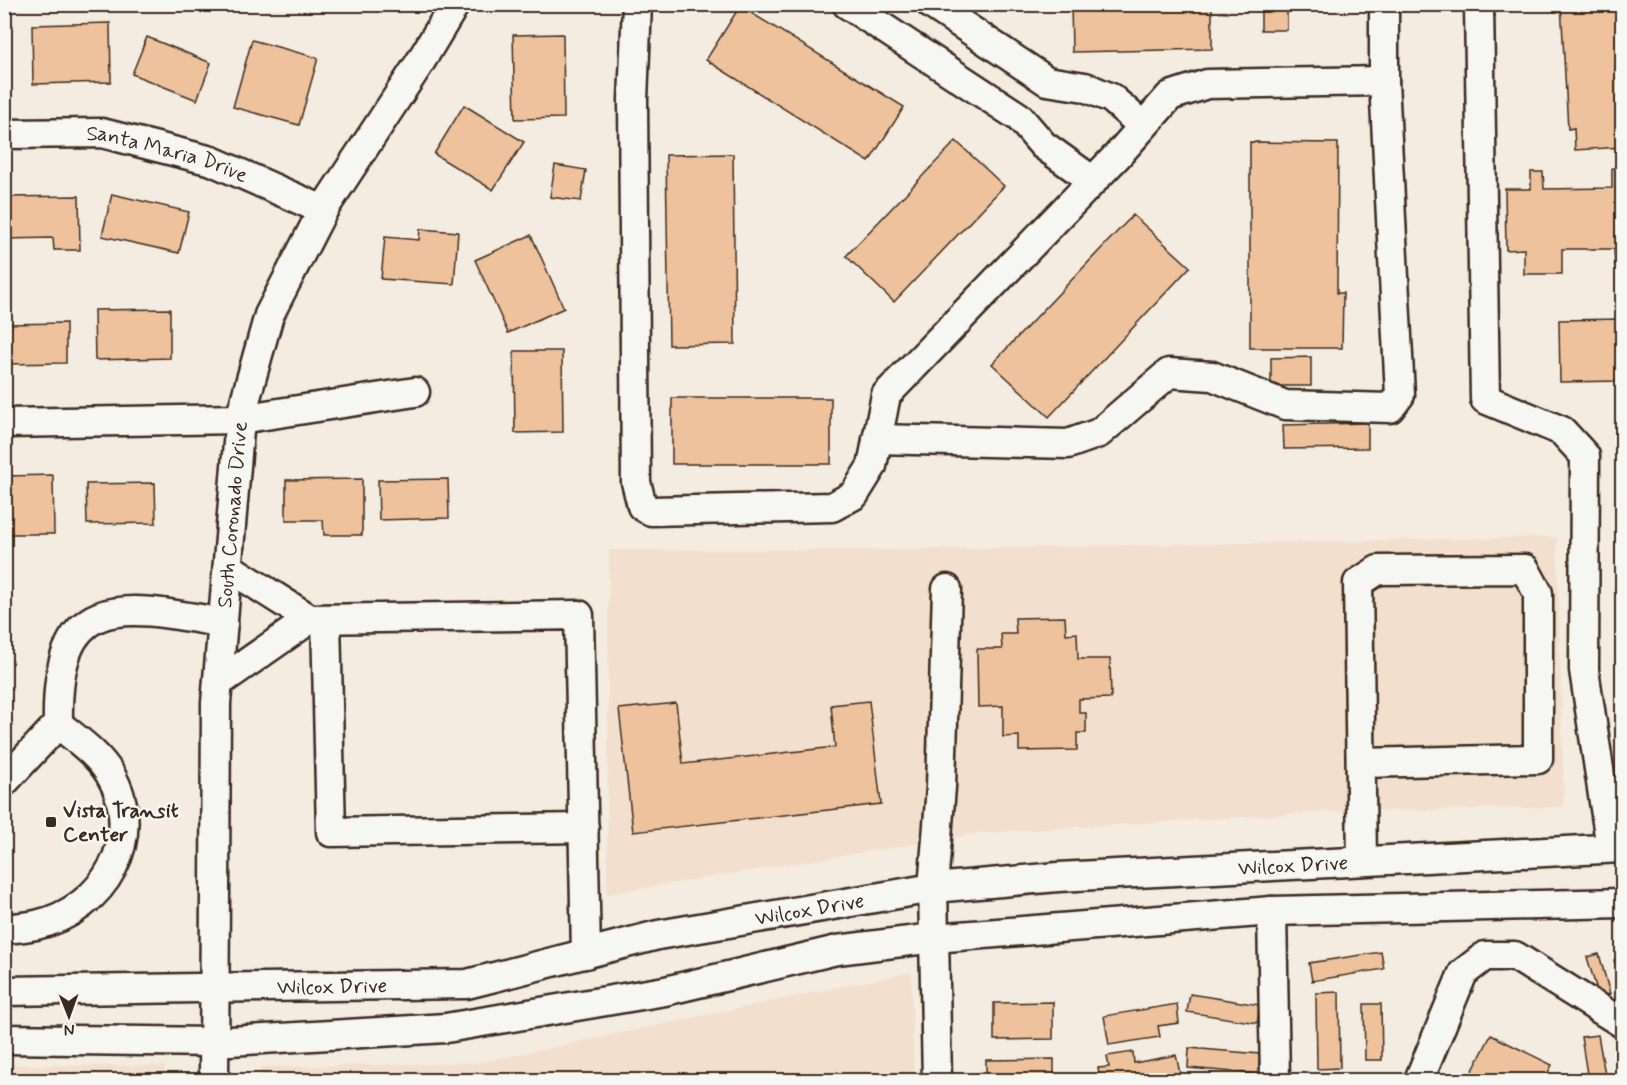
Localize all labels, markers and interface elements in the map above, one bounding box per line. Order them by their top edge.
street label: Santa Maria Drive [86,119,252,190]
street label: South Coronado Drive [211,420,255,609]
place label: Vista Transit Center [63,797,179,849]
marker: Vista Transit Center [44,815,58,829]
street label: Wilcox Drive [1237,849,1349,883]
street label: Wilcox Drive [753,887,866,933]
street label: Wilcox Drive [277,972,387,1002]
north arrow [39,986,99,1046]
text: N [64,1019,75,1040]

